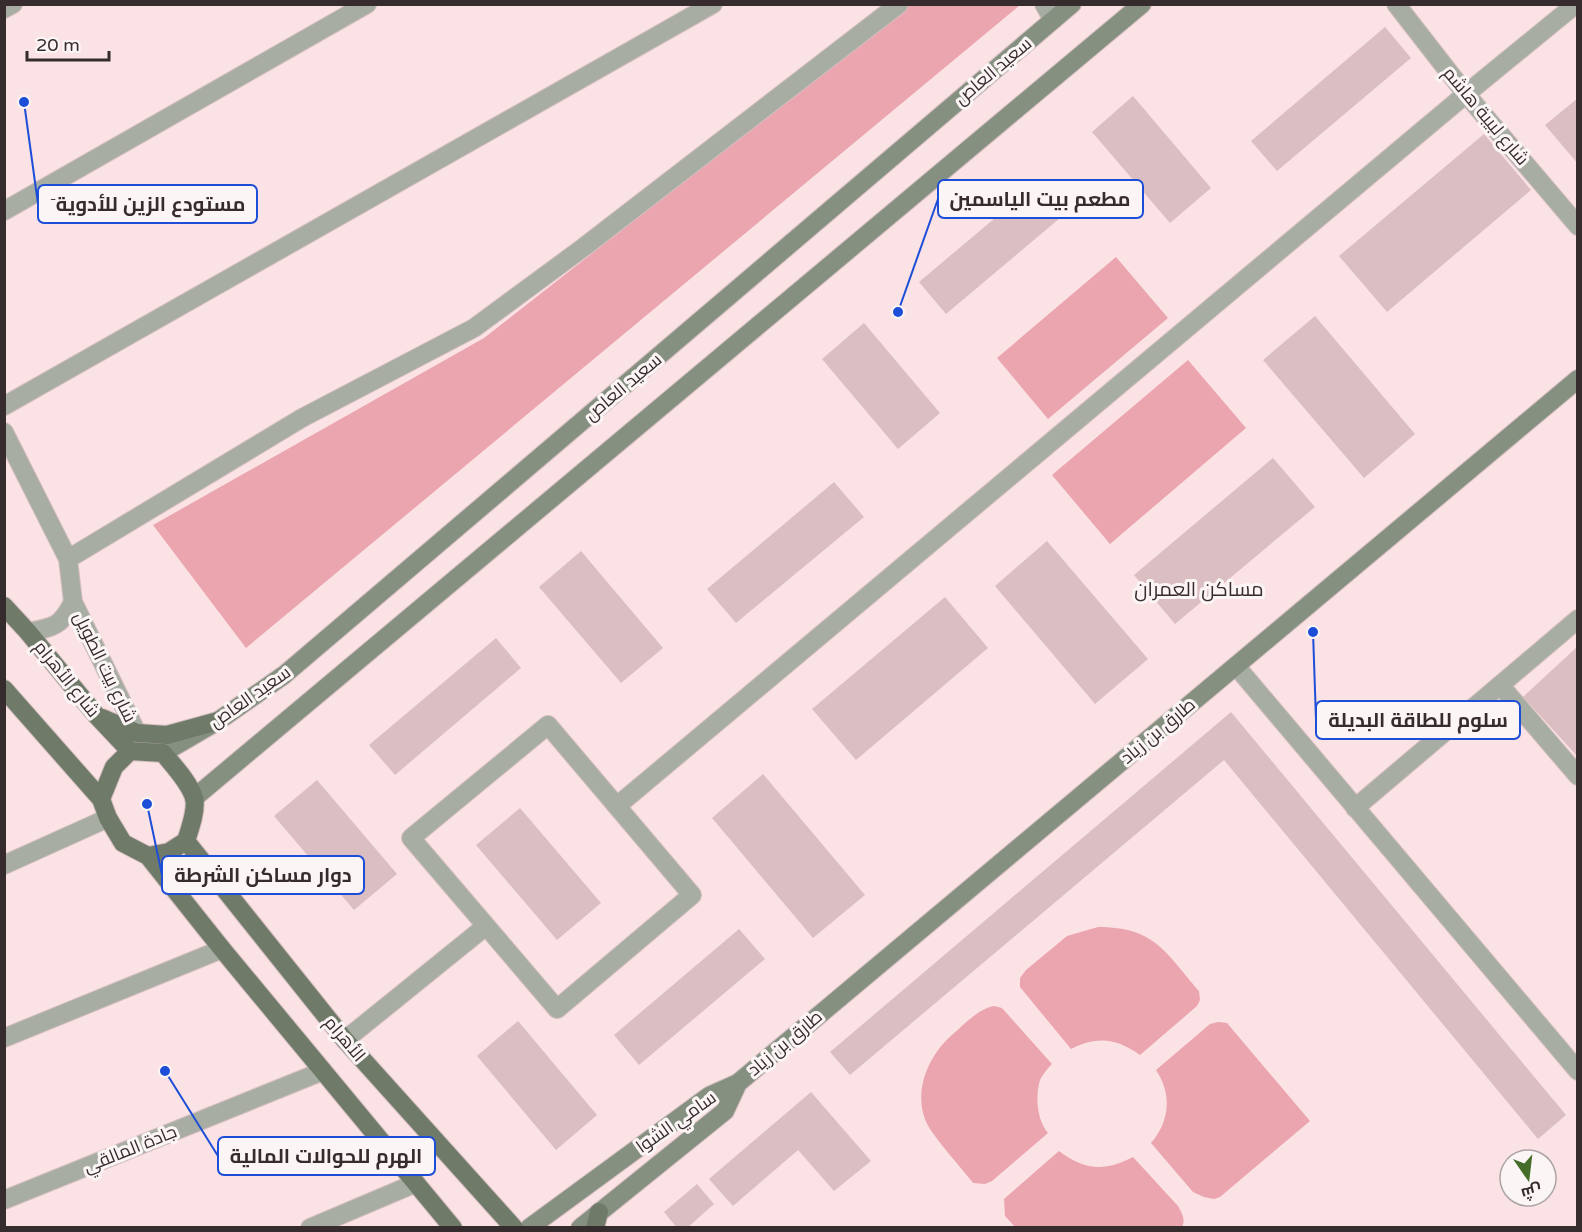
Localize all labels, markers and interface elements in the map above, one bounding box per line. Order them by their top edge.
scale bar [27,24,110,62]
street label: سعيد العاص [950,32,1036,110]
text: 20 m [36,34,80,56]
street label: شارع لبيبة هاشم [1438,62,1534,170]
callout: مطعم بيت الياسمين [938,180,1143,218]
callout: َ مستودع الزين للأدوية [38,185,257,223]
text: مطعم بيت الياسمين [949,188,1131,213]
text: َ مستودع الزين للأدوية [51,193,245,218]
street label: سعيد العاص [580,348,666,426]
district label: مساكن العمران [1134,578,1264,602]
street label: شارع بيت الطويل [68,608,141,726]
street label: شارع الأهرام [29,636,104,722]
street label: سعيد العاص [205,661,295,733]
street label: طارق بن زياد [1116,693,1200,769]
callout: سلوم للطاقة البديلة [1316,701,1520,739]
text: سلوم للطاقة البديلة [1328,709,1508,734]
callout: دوار مساكن الشرطة [162,856,364,894]
text: دوار مساكن الشرطة [174,864,352,888]
street label: طارق بن زياد [743,1005,827,1081]
street label: الأهرام [319,1012,370,1067]
street label: سامي الشوا [632,1086,722,1160]
street label: جادة المالقي [80,1120,181,1180]
callout: الهرم للحوالات المالية [218,1137,435,1175]
text: الهرم للحوالات المالية [230,1145,422,1170]
north arrow [1498,1148,1558,1208]
text: ش [1519,1179,1544,1204]

